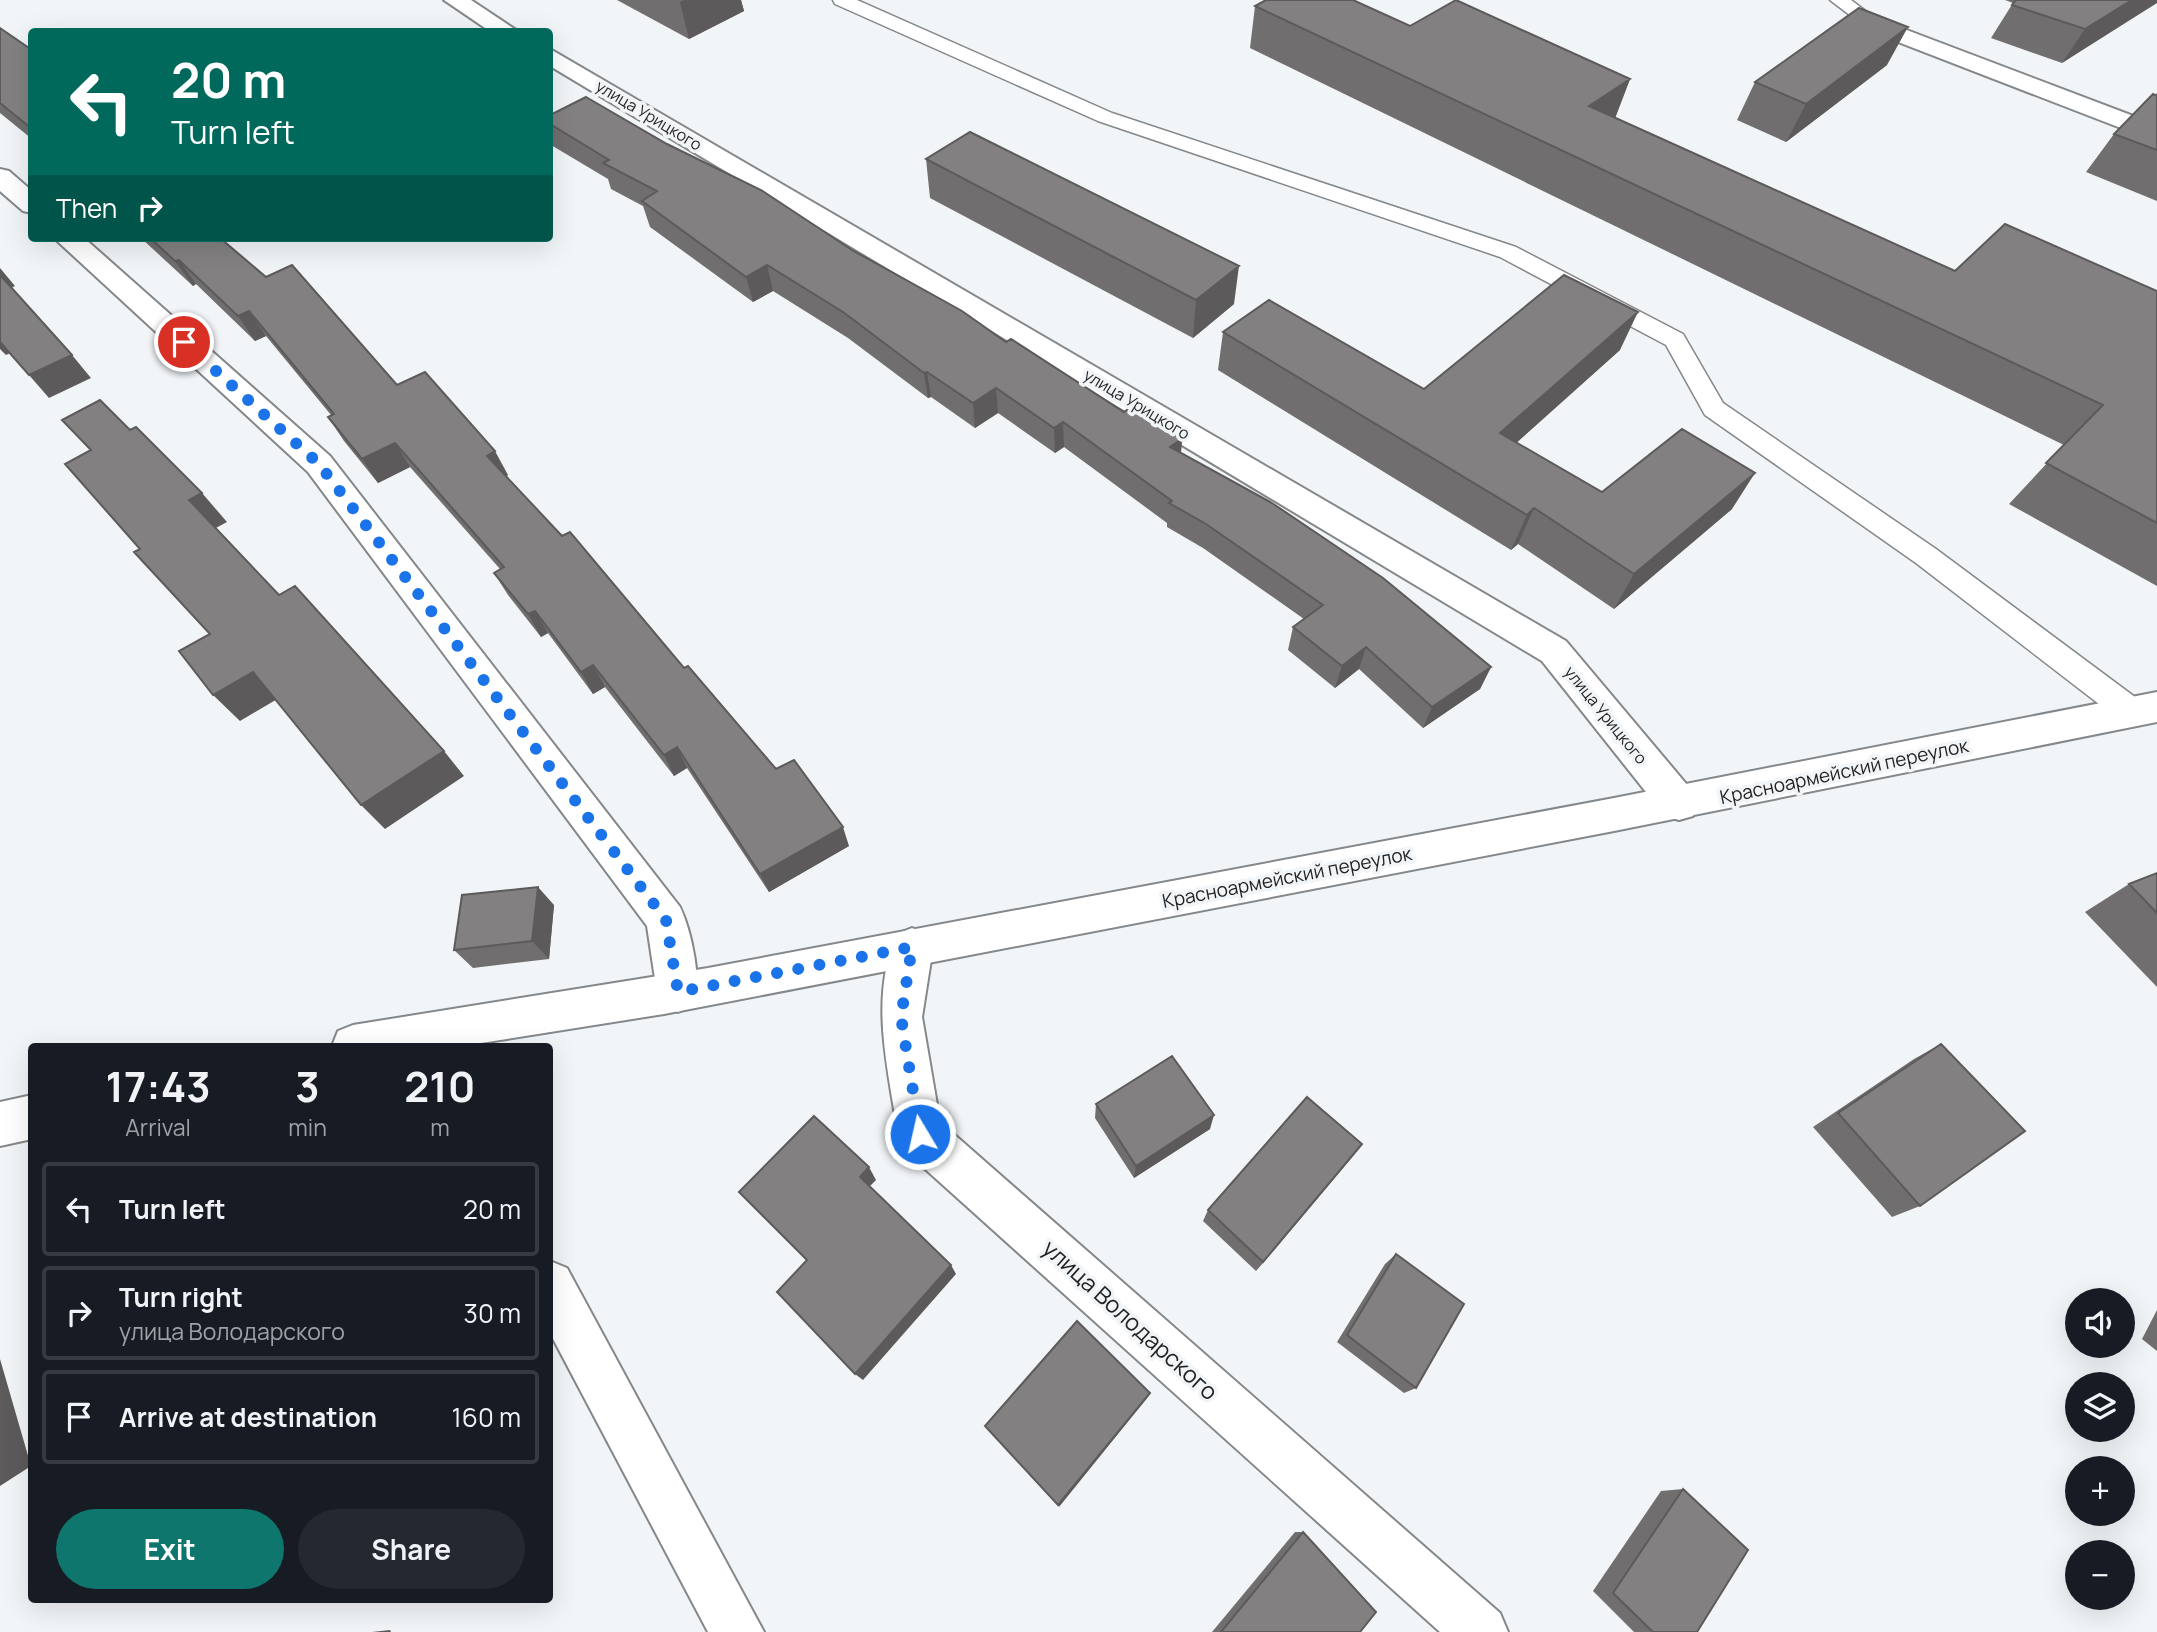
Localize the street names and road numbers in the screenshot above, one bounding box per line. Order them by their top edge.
street label: улица Урицкого [592,75,706,155]
street label: улица Урицкого [1080,364,1194,444]
street label: улица Урицкого [1560,661,1652,769]
street label: Красноармейский переулок [1717,732,1971,810]
street label: Красноармейский переулок [1160,840,1415,914]
street label: улица Володарского [1036,1232,1225,1407]

